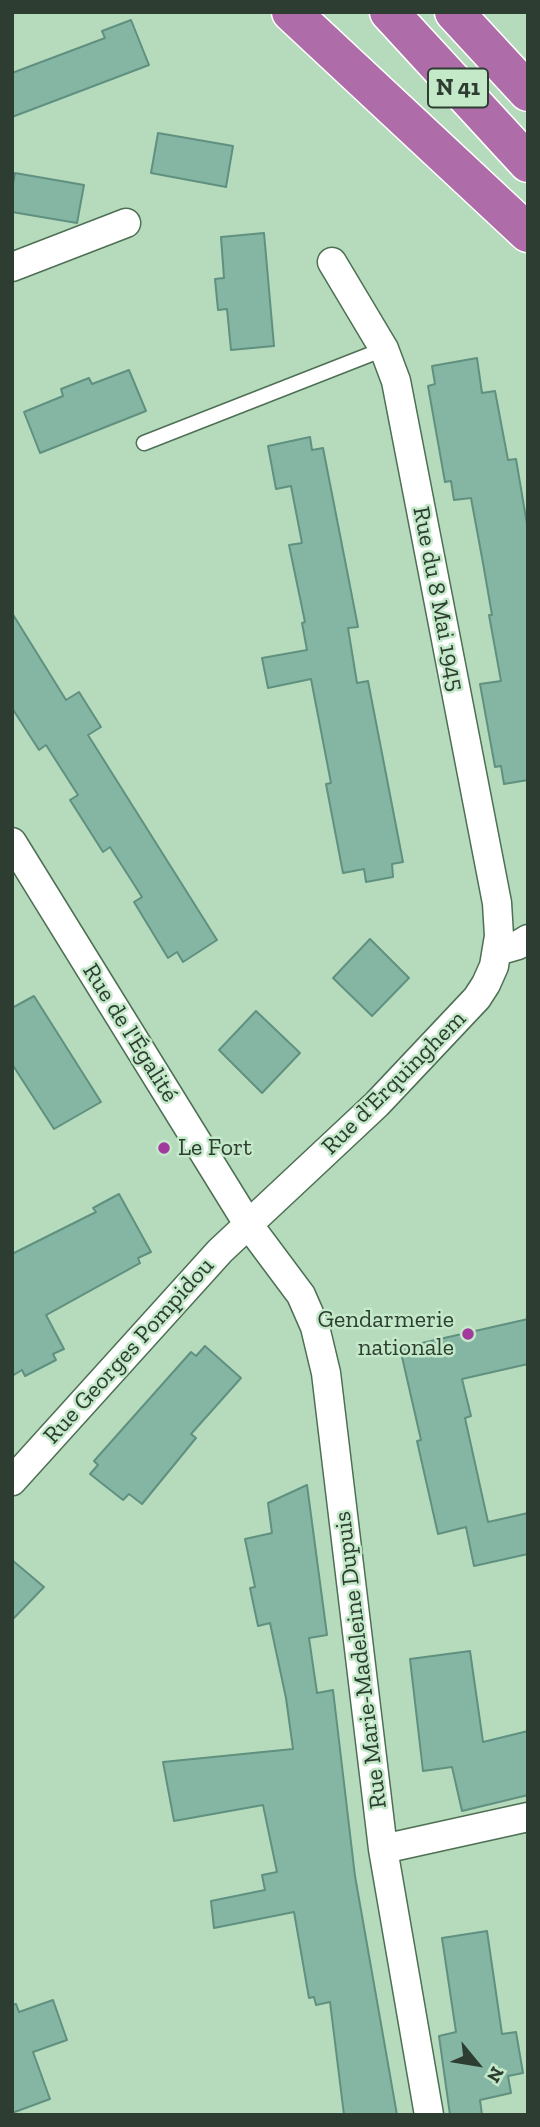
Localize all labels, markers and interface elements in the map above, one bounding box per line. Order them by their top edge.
road number: N 41 [428,68,488,108]
street label: Rue du 8 Mai 1945 [406,504,470,694]
street label: Rue de l'Égalité [76,958,184,1108]
street label: Rue d'Erquinghem [316,1005,472,1161]
place label: Le Fort [178,1134,252,1162]
marker: Le Fort [156,1140,172,1156]
street label: Rue Georges Pompidou [38,1252,220,1450]
place label: Gendarmerie nationale [317,1306,454,1362]
marker: Gendarmerie nationale [460,1326,476,1342]
street label: Rue Marie-Madeleine Dupuis [328,1510,394,1810]
north arrow [442,2029,512,2099]
text: N [482,2063,509,2087]

